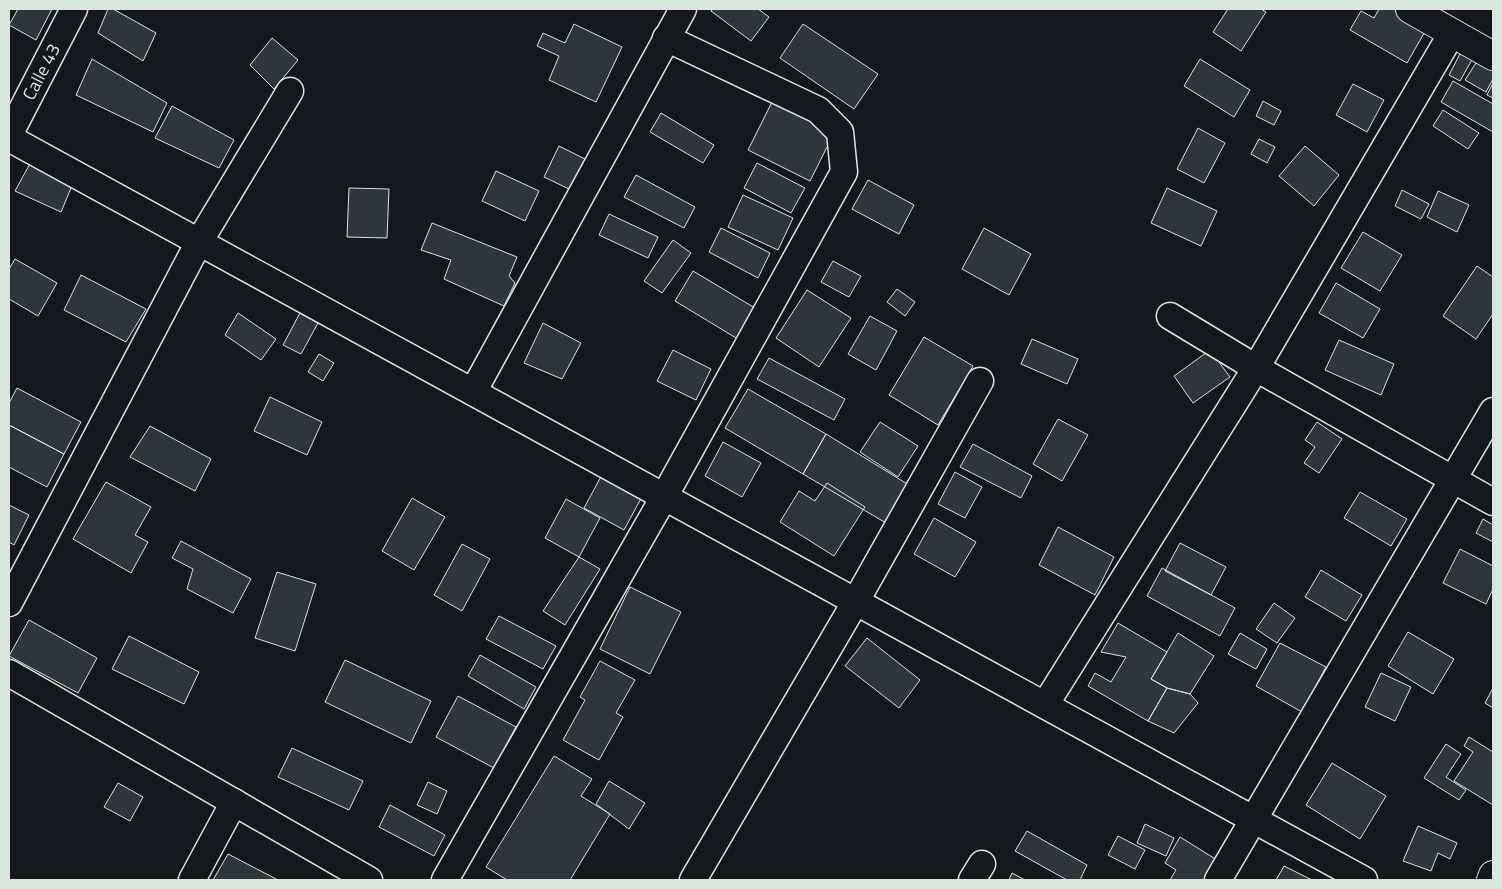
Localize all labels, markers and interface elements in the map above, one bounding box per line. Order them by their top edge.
street label: Calle 43 [15,39,67,105]

